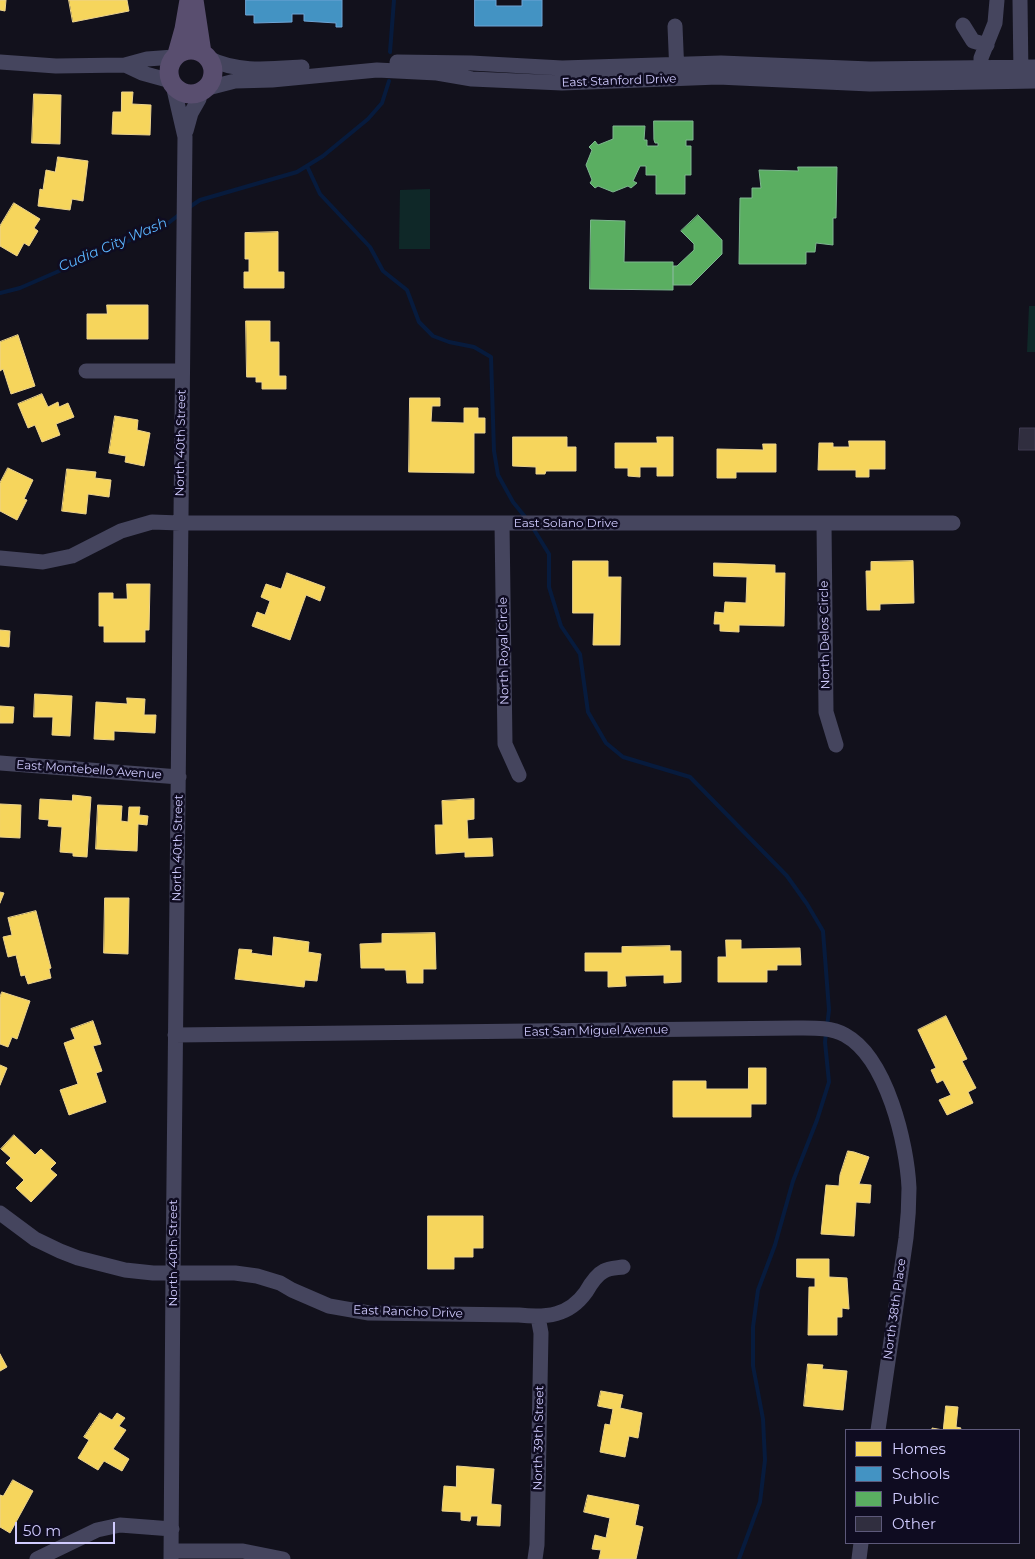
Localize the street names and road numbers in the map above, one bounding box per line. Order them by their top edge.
street label: East Stanford Drive [561,72,677,90]
street label: North 40th Street [173,389,189,497]
street label: East Solano Drive [514,516,618,530]
street label: North Delos Circle [817,580,833,690]
street label: North Royal Circle [496,597,512,705]
street label: East Montebello Avenue [16,758,162,782]
street label: North 40th Street [170,794,186,902]
street label: East San Miguel Avenue [524,1023,668,1039]
street label: North 40th Street [166,1200,180,1306]
street label: North 38th Place [881,1258,909,1360]
street label: East Rancho Drive [353,1303,463,1321]
street label: North 39th Street [531,1385,547,1491]

